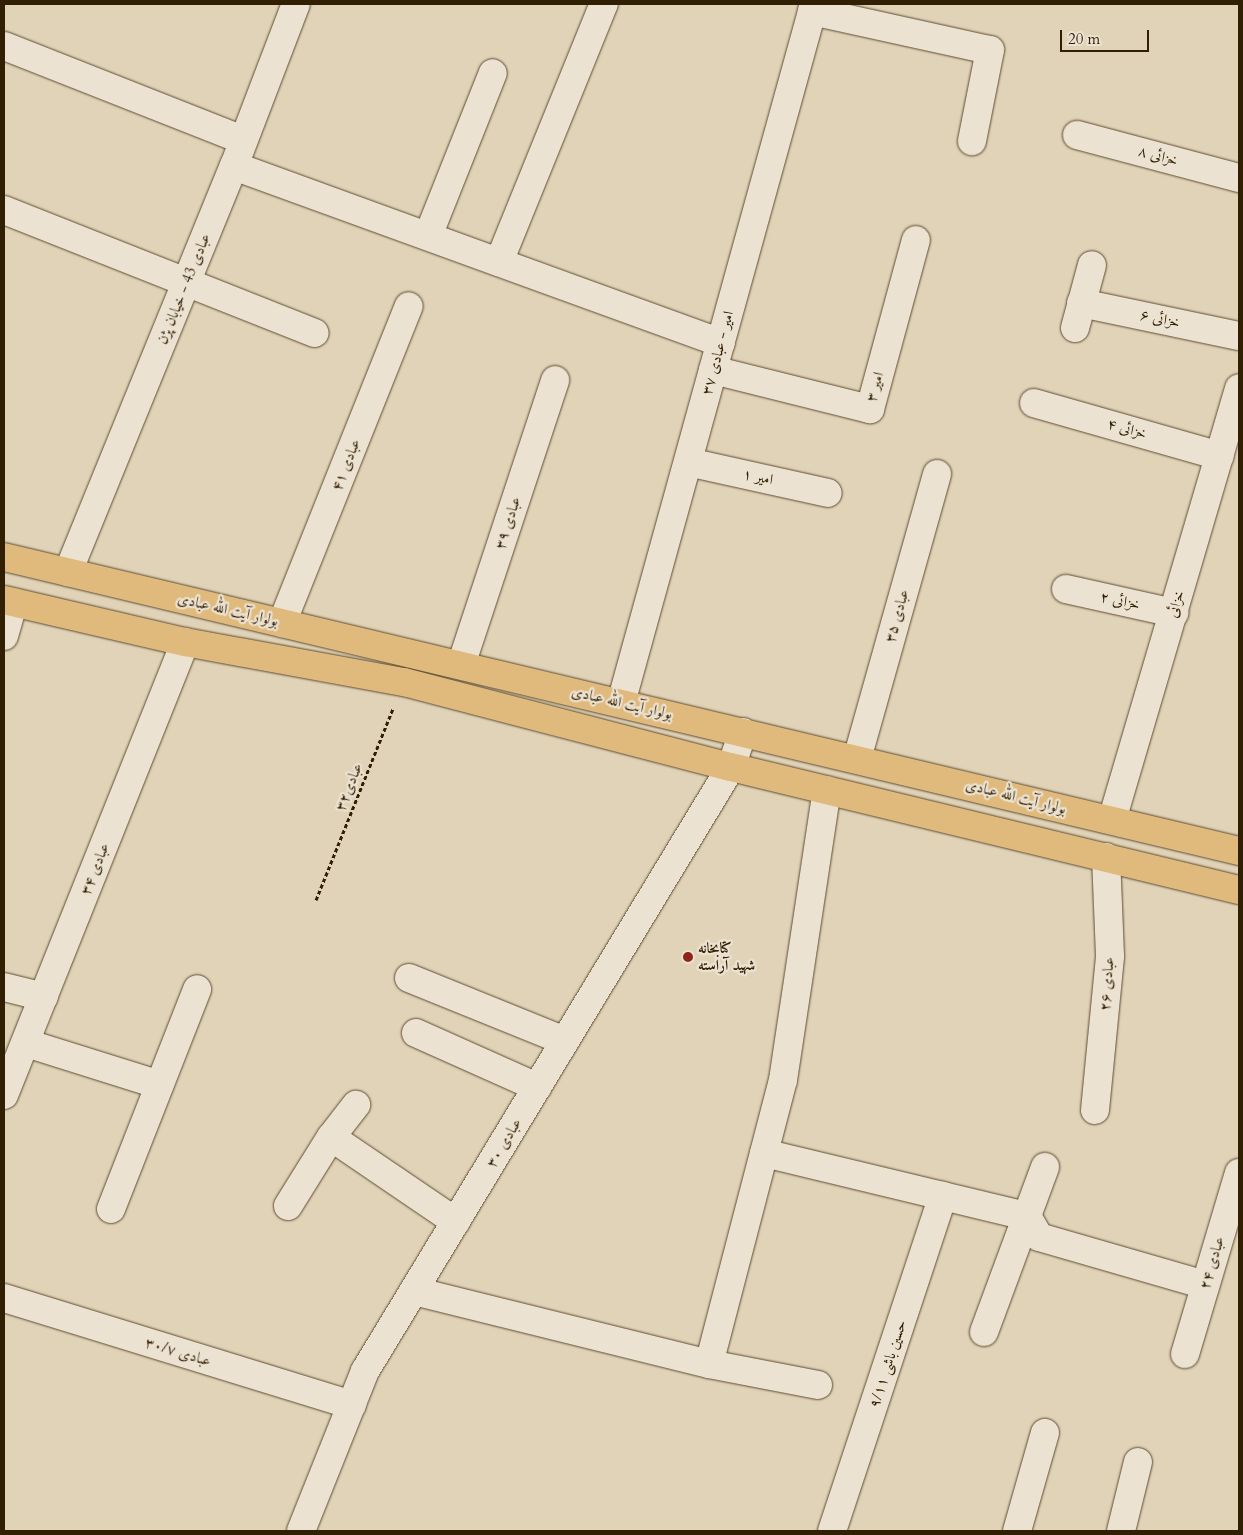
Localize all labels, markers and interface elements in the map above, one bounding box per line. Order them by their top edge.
scale bar [1063,20,1152,52]
text: 20 m [1068,29,1100,49]
street label: خزائی ۸ [1136,142,1180,170]
street label: عبادی 43 - خیابان پژن [154,231,214,347]
street label: خزائی ۶ [1138,306,1182,332]
street label: امیر - عبادی ۳۷ [698,309,738,397]
street label: امیر ۳ [862,370,888,404]
street label: خزائی ۴ [1105,415,1149,443]
street label: عبادی ۴۱ [328,437,364,493]
street label: امیر ۱ [741,465,775,489]
street label: عبادی ۳۹ [491,495,525,551]
street label: عبادی ۳۵ [881,588,913,644]
street label: خزائی ۲ [1098,588,1142,614]
street label: خزائی [1163,588,1189,620]
street label: بولوار آیت الله عبادی [176,590,280,630]
street label: بولوار آیت الله عبادی [570,683,674,723]
street label: عبادی۳۲ [331,760,367,814]
street label: بولوار آیت الله عبادی [964,776,1068,818]
street label: عبادی ۳۴ [77,841,113,897]
place label: کتابخانه شهید آراسته [698,939,755,974]
marker: کتابخانه شهید آراسته [682,951,694,963]
street label: عبادی ۲۶ [1096,956,1118,1012]
street label: عبادی ۳۰ [482,1115,526,1171]
street label: عبادی ۲۴ [1195,1235,1229,1291]
street label: حسین باشی ۹/۱۱ [865,1318,911,1410]
street label: عبادی ۳۰/۷ [143,1333,213,1371]

